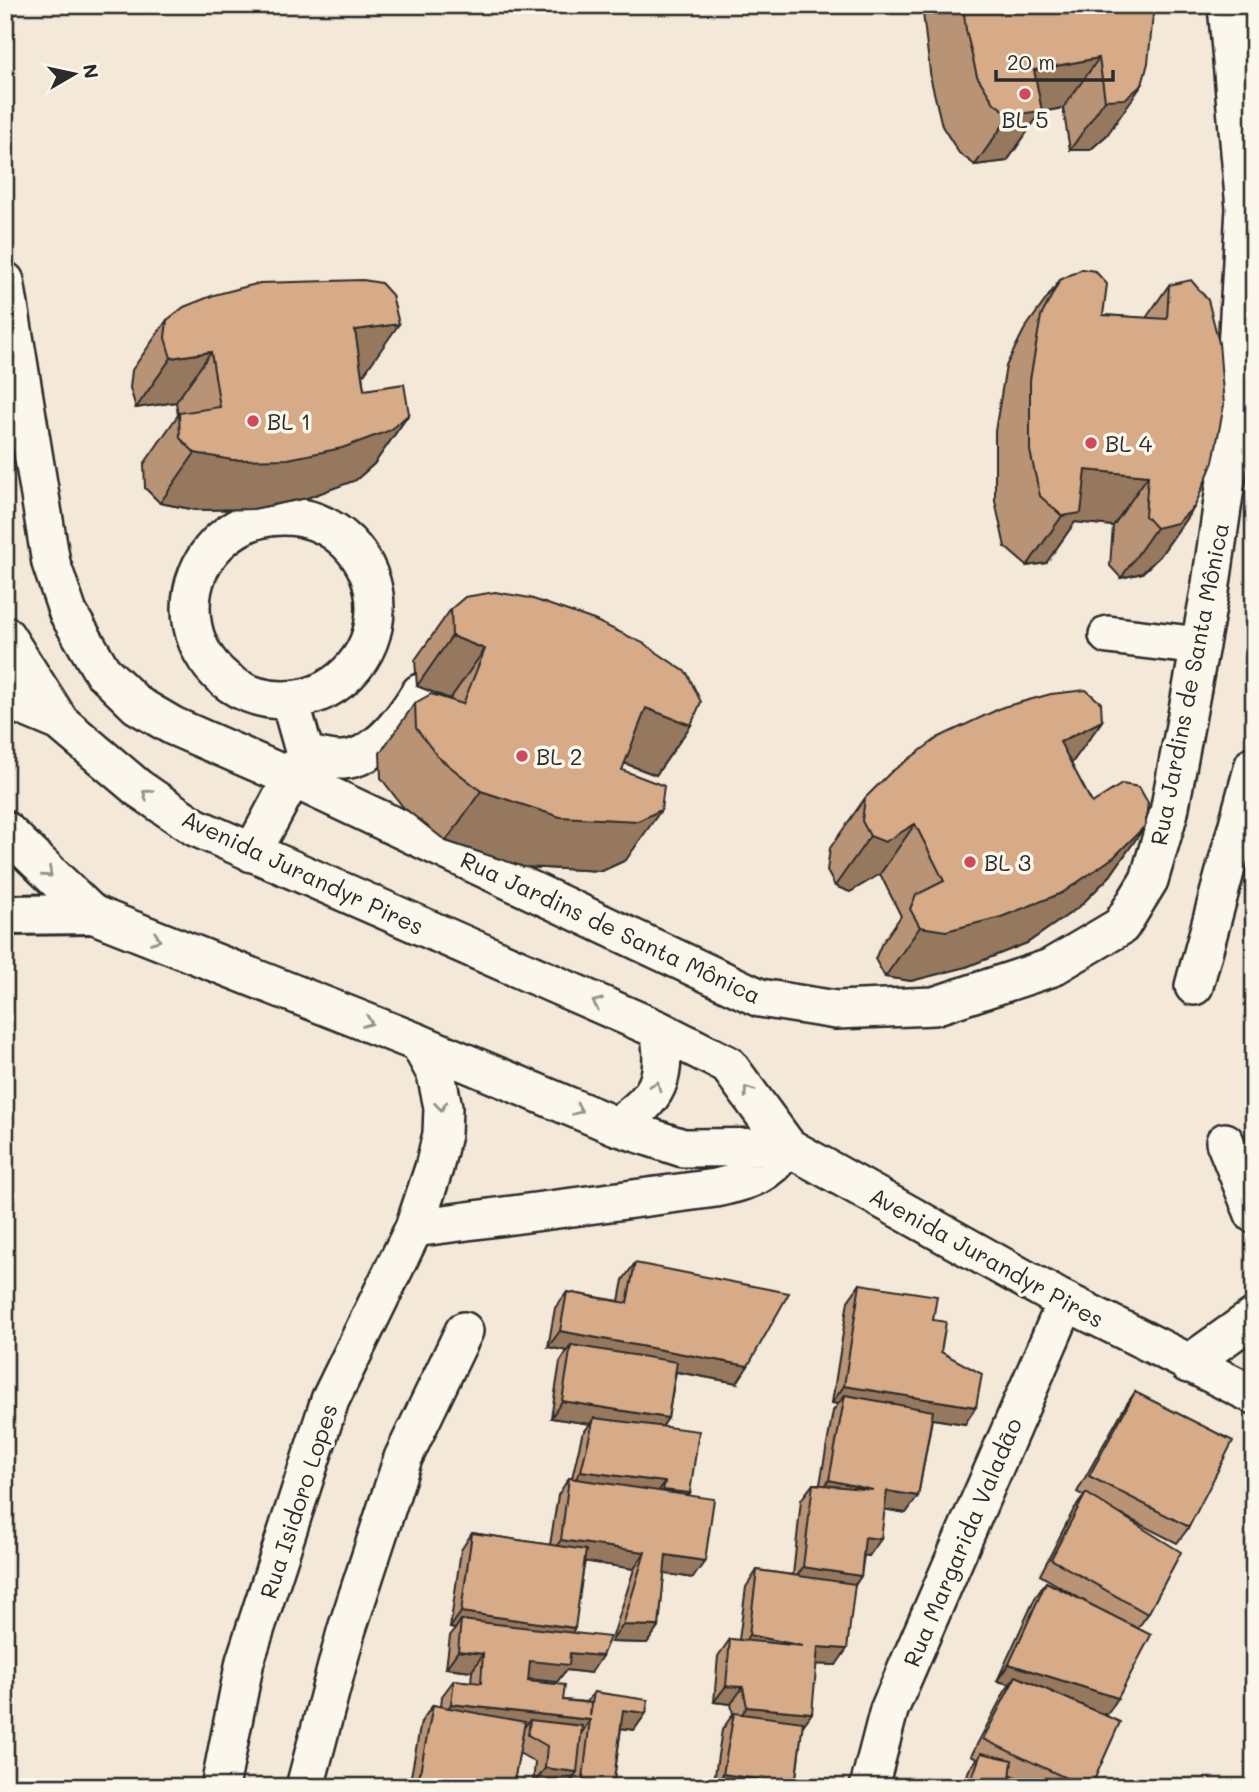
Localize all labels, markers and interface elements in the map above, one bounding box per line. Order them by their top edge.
north arrow [38,38,108,108]
scale bar [996,38,1114,82]
text: 20 m [1007,48,1055,75]
text: N [78,62,105,80]
marker: BL 5 [1017,86,1033,102]
place label: BL 5 [1001,104,1049,134]
place label: BL 1 [267,406,311,436]
marker: BL 1 [245,413,261,429]
place label: BL 4 [1105,428,1153,458]
marker: BL 4 [1083,435,1099,451]
street label: Rua Jardins de Santa Mônica [1143,520,1235,848]
place label: BL 2 [536,741,583,771]
marker: BL 2 [514,748,530,764]
one-way arrow [142,790,155,802]
street label: Avenida Jurandyr Pires [177,803,429,941]
street label: Rua Jardins de Santa Mônica [456,844,766,1010]
place label: BL 3 [984,847,1031,877]
marker: BL 3 [962,854,978,870]
one-way arrow [40,865,53,878]
one-way arrow [149,931,161,945]
one-way arrow [591,997,603,1011]
one-way arrow [361,1014,373,1028]
one-way arrow [648,1081,662,1093]
one-way arrow [744,1086,756,1099]
one-way arrow [434,1100,449,1112]
one-way arrow [571,1101,583,1115]
street label: Avenida Jurandyr Pires [865,1180,1109,1334]
street label: Rua Isidoro Lopes [252,1400,344,1602]
street label: Rua Margarida Valadão [896,1413,1028,1671]

